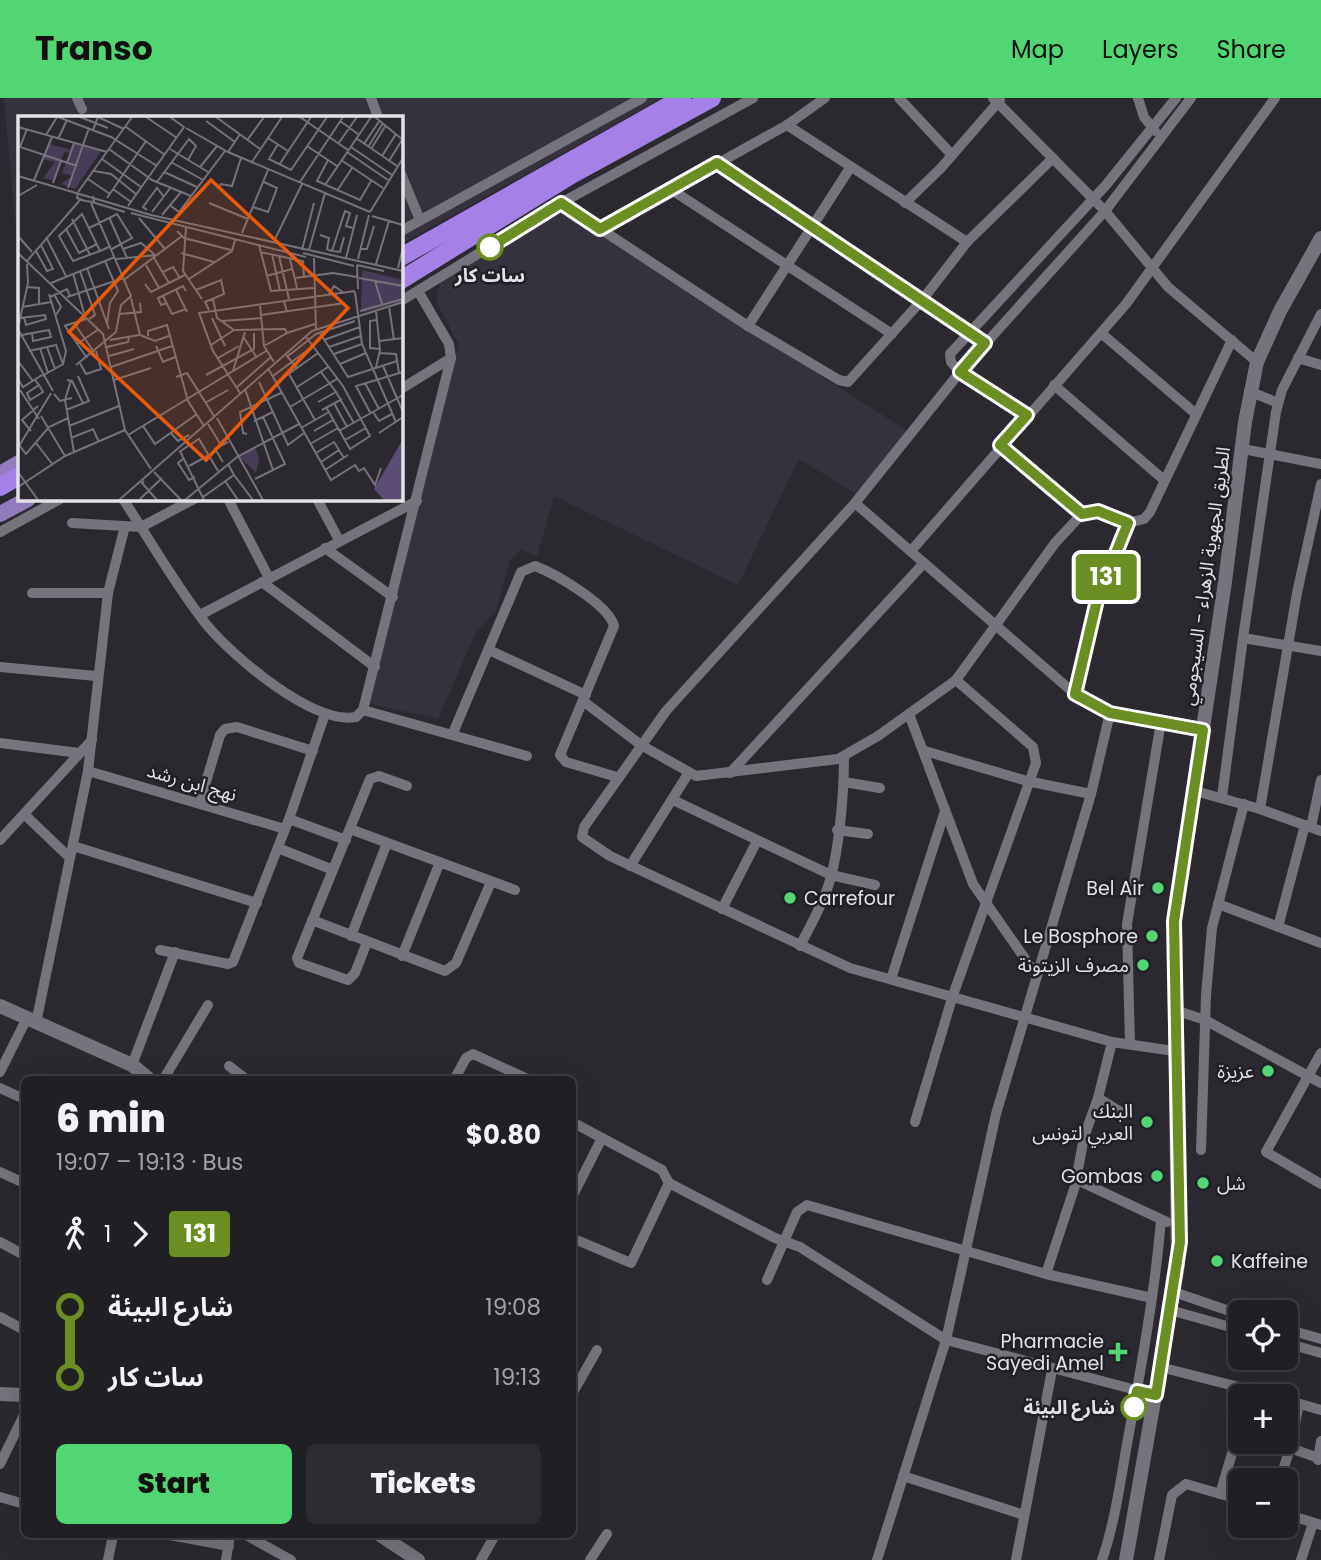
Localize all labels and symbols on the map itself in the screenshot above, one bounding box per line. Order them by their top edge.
inset map [18,116,402,500]
marker: سات كار [477,234,503,260]
place label: سات كار [454,262,525,289]
street label: الطريق الجهوية الزهراء - السيجومي [1174,445,1238,707]
line badge: 131 [1066,554,1146,600]
street label: نهج ابن رشد [144,757,240,809]
place label: Bel Air [1086,875,1144,902]
marker: Bel Air [1150,880,1166,896]
place label: Carrefour [804,885,895,912]
marker: Carrefour [782,890,798,906]
place label: Le Bosphore [1023,923,1138,950]
marker: Le Bosphore [1144,928,1160,944]
place label: مصرف الزيتونة [1018,952,1129,979]
marker: مصرف الزيتونة [1135,957,1151,973]
place label: عزيزة [1217,1058,1254,1085]
marker: عزيزة [1260,1063,1276,1079]
place label: البنك العربي لتونس [1032,1098,1133,1148]
marker: البنك العربي لتونس [1139,1114,1155,1130]
place label: Gombas [1061,1163,1143,1190]
marker: Gombas [1149,1168,1165,1184]
place label: شل [1217,1170,1246,1197]
marker: شل [1195,1175,1211,1191]
place label: Kaffeine [1231,1248,1308,1275]
marker: Kaffeine [1209,1253,1225,1269]
place label: Pharmacie Sayedi Amel [986,1328,1104,1377]
marker: Pharmacie Sayedi Amel [1110,1344,1126,1360]
place label: شارع البيئة [1024,1394,1115,1421]
marker: شارع البيئة [1121,1394,1147,1420]

